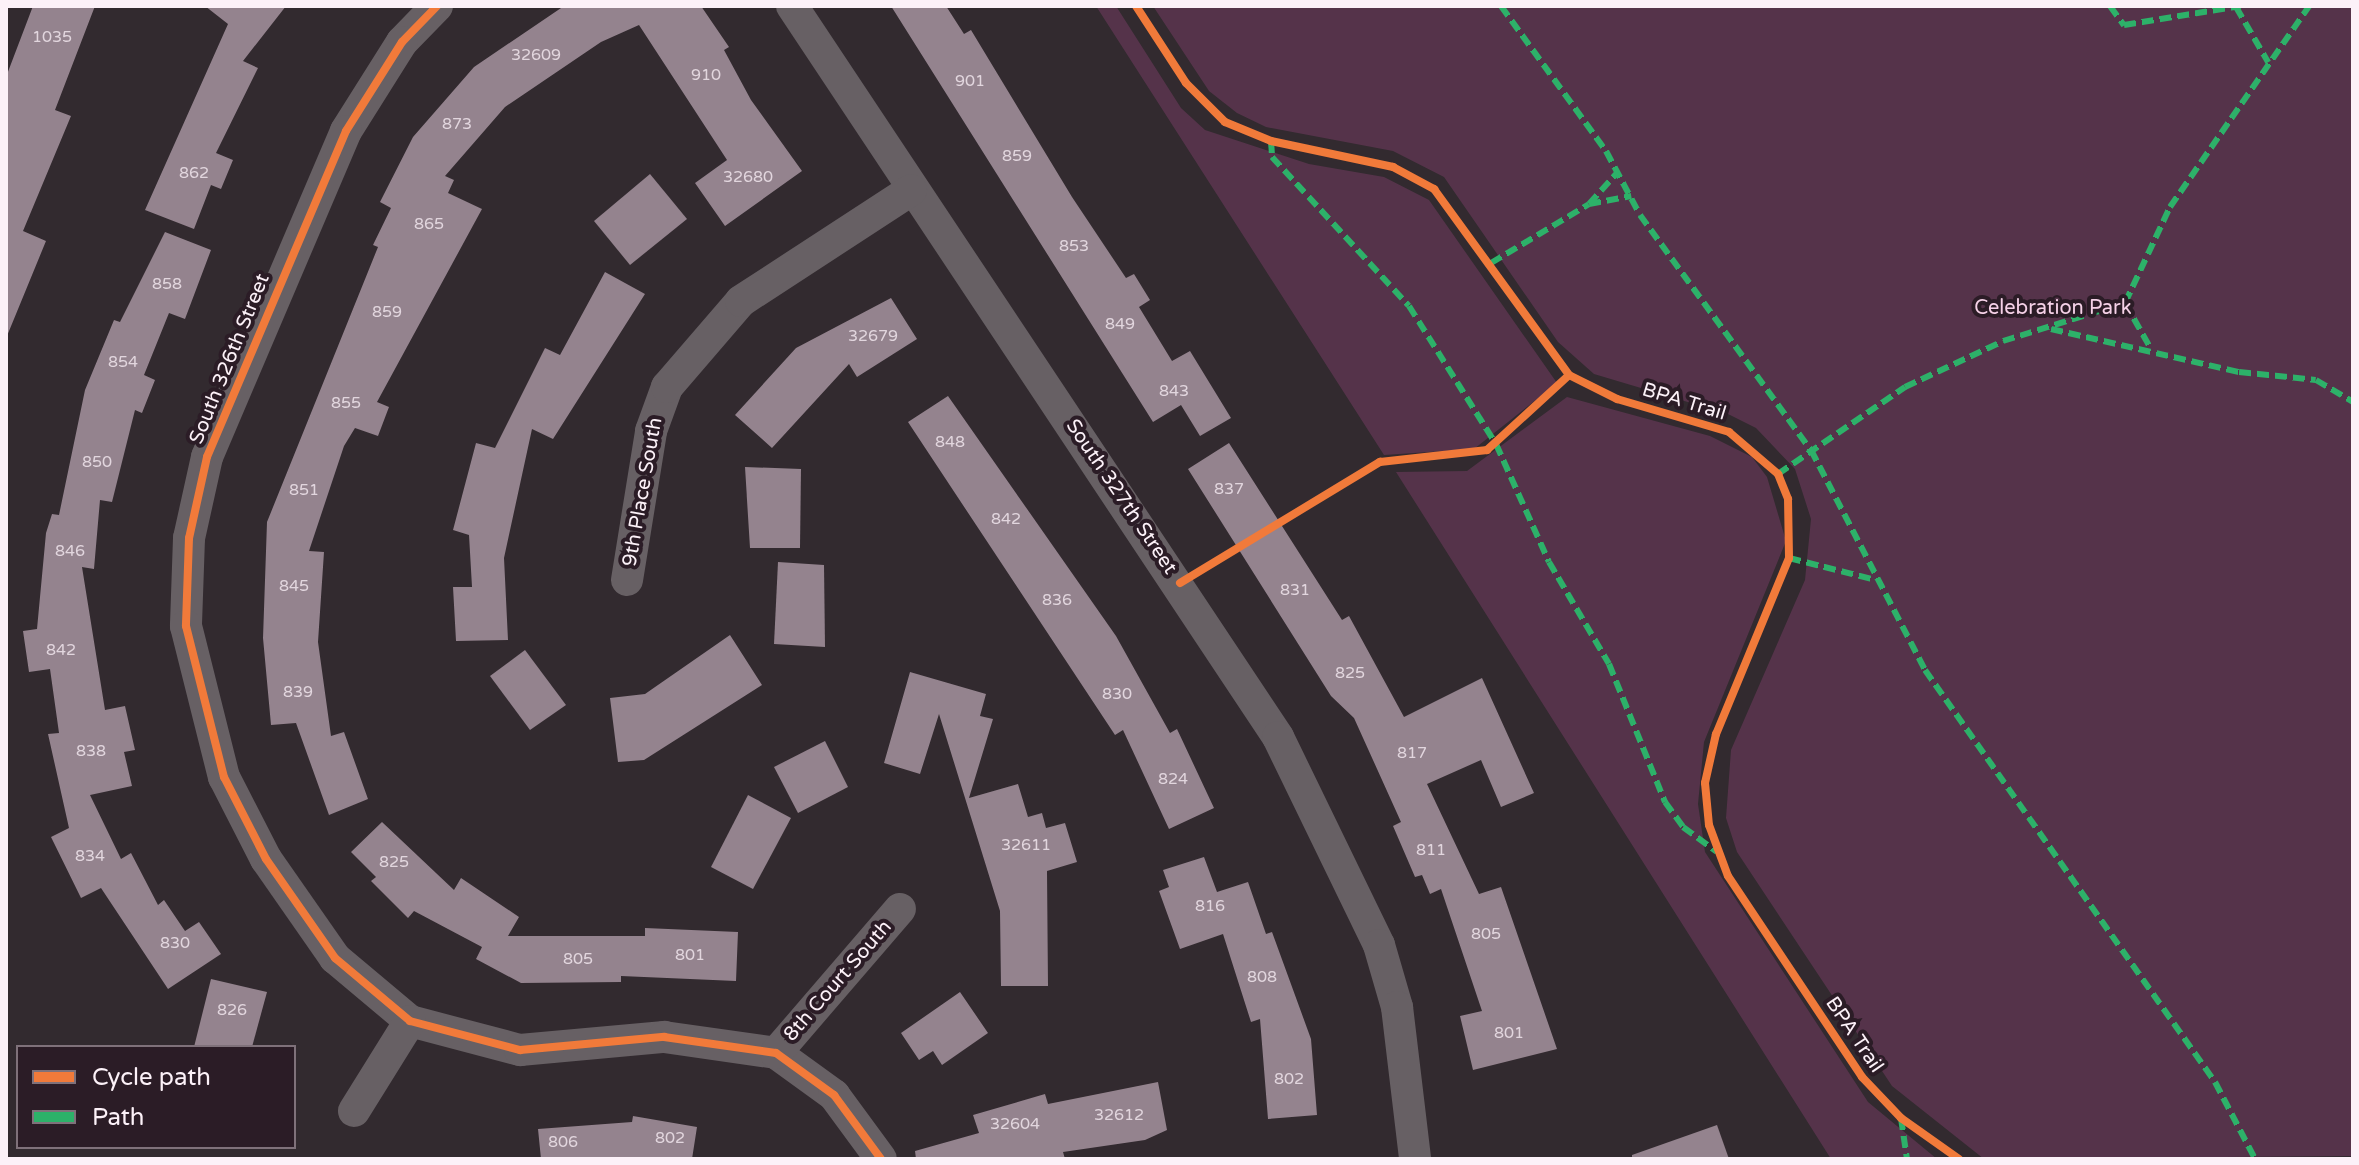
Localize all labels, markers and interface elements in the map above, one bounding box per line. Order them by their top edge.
house number: 1035 [32,27,72,47]
house number: 32609 [511,45,561,65]
house number: 910 [691,65,721,85]
house number: 901 [955,71,985,91]
house number: 873 [442,114,472,134]
house number: 859 [1002,146,1032,166]
house number: 862 [179,163,209,183]
house number: 32680 [723,167,773,187]
house number: 865 [414,214,444,234]
house number: 853 [1059,236,1089,256]
street label: South 326th Street [185,270,275,448]
house number: 858 [152,274,182,294]
park label: Celebration Park [1974,296,2132,320]
house number: 859 [372,302,402,322]
house number: 849 [1105,314,1135,334]
house number: 32679 [848,326,898,346]
house number: 854 [108,352,138,372]
street label: BPA Trail [1639,378,1729,426]
house number: 843 [1159,381,1189,401]
house number: 855 [331,393,361,413]
street label: South 327th Street [1060,415,1182,579]
street label: 9th Place South [618,416,668,568]
house number: 848 [935,432,965,452]
house number: 850 [82,452,112,472]
house number: 837 [1214,479,1244,499]
house number: 851 [289,480,319,500]
house number: 842 [991,509,1021,529]
house number: 846 [55,541,85,561]
house number: 845 [279,576,309,596]
house number: 831 [1280,580,1310,600]
house number: 836 [1042,590,1072,610]
house number: 842 [46,640,76,660]
house number: 825 [1335,663,1365,683]
house number: 839 [283,682,313,702]
house number: 830 [1102,684,1132,704]
house number: 838 [76,741,106,761]
house number: 817 [1397,743,1427,763]
house number: 824 [1158,769,1188,789]
house number: 32611 [1001,835,1051,855]
house number: 811 [1416,840,1446,860]
house number: 834 [75,846,105,866]
house number: 825 [379,852,409,872]
house number: 816 [1195,896,1225,916]
street label: 8th Court South [779,916,897,1046]
house number: 805 [1471,924,1501,944]
house number: 830 [160,933,190,953]
house number: 801 [675,945,705,965]
house number: 805 [563,949,593,969]
house number: 808 [1247,967,1277,987]
street label: BPA Trail [1820,992,1888,1078]
house number: 826 [217,1000,247,1020]
house number: 801 [1494,1023,1524,1043]
legend [16,1045,296,1149]
text: Cycle path [92,1063,211,1092]
house number: 802 [1274,1069,1304,1089]
text: Path [92,1103,145,1132]
house number: 32612 [1094,1105,1144,1125]
house number: 32604 [990,1114,1040,1134]
house number: 802 [655,1128,685,1148]
house number: 806 [548,1132,578,1152]

